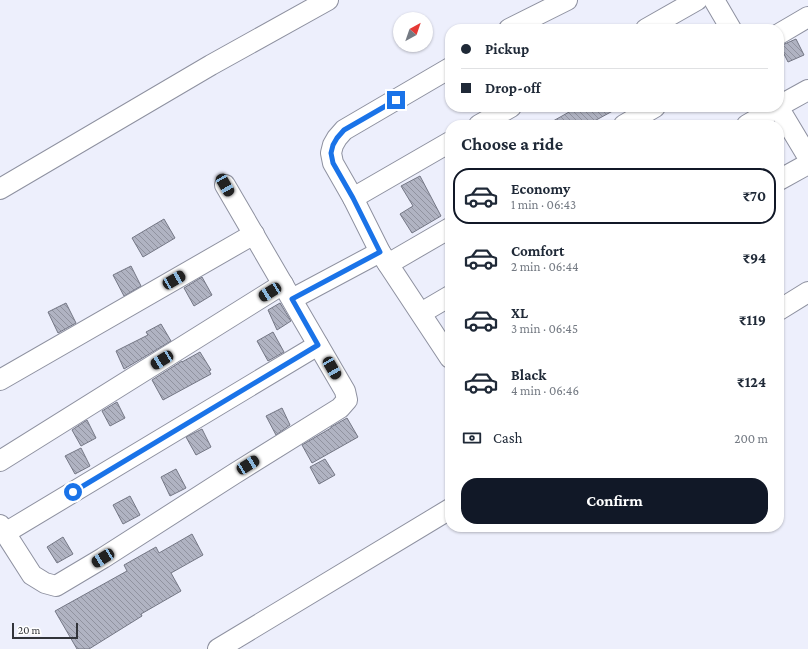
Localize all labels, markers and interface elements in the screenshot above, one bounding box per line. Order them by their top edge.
north arrow [393,12,433,52]
map controls [393,12,433,52]
text: Pickup [485,41,529,57]
text: Drop-off [485,80,541,96]
route end [387,91,405,109]
text: Choose a ride [461,134,563,154]
car [214,172,236,198]
icon: car [463,178,499,214]
text: Economy [511,181,570,197]
text: ₹70 [743,188,766,204]
text: 1 min · 06:43 [511,197,576,212]
icon: car [463,240,499,276]
text: Comfort [511,243,565,259]
text: ₹94 [743,250,766,266]
text: 2 min · 06:44 [511,259,579,274]
car [161,269,187,291]
car [257,281,283,303]
icon: car [463,302,499,338]
text: XL [511,305,528,321]
text: ₹119 [739,312,766,328]
text: 3 min · 06:45 [511,321,578,336]
car [149,349,175,371]
car [321,355,343,381]
icon: car [463,364,499,400]
text: Black [511,367,546,383]
text: ₹124 [737,374,766,390]
text: 4 min · 06:46 [511,383,579,398]
icon: cash [461,427,483,449]
text: Cash [493,430,523,446]
text: 200 m [734,431,768,446]
car [235,454,261,476]
button: Confirm [461,478,768,524]
route start [64,483,82,501]
car [90,547,116,569]
scale bar [12,621,78,640]
text: 20 m [18,624,40,636]

